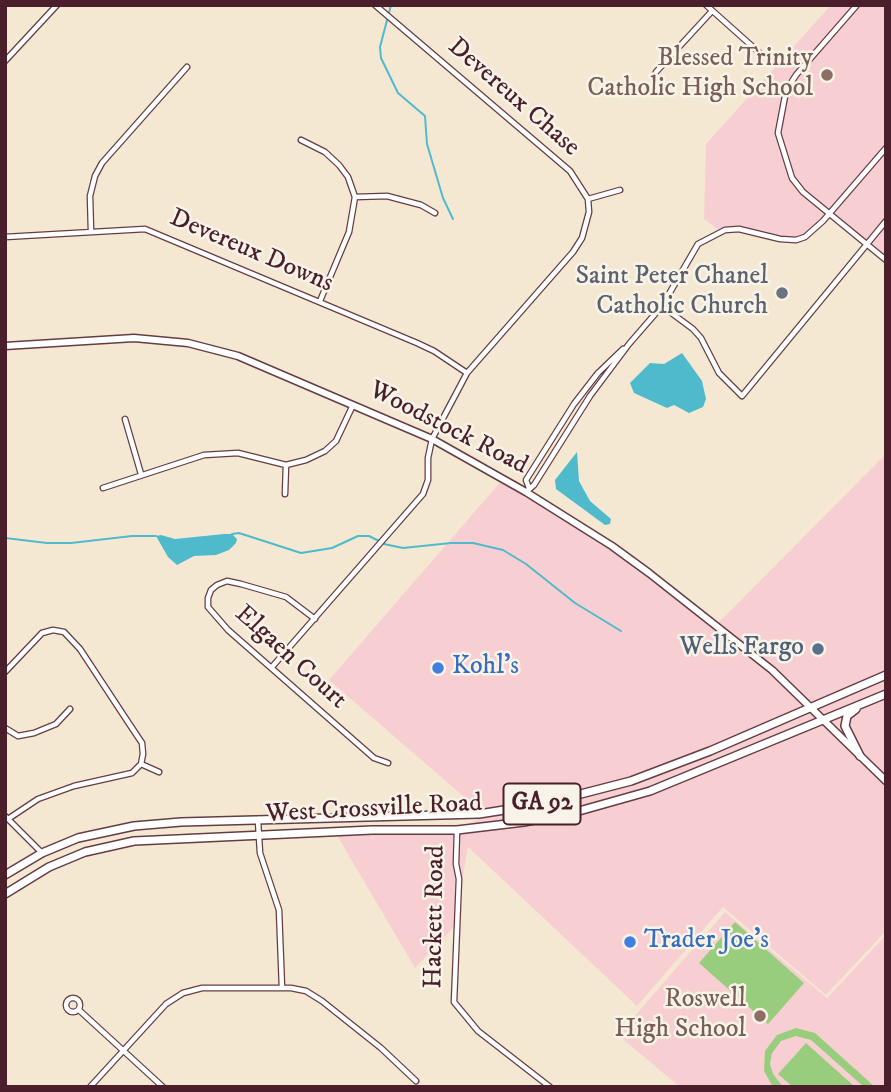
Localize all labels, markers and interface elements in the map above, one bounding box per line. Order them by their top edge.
street label: Devereux Chase [440,32,586,164]
place label: Blessed Trinity Catholic High School [587,44,813,106]
marker: Blessed Trinity Catholic High School [819,67,835,83]
street label: Devereux Downs [165,204,337,300]
place label: Saint Peter Chanel Catholic Church [575,262,768,324]
marker: Saint Peter Chanel Catholic Church [774,285,790,301]
street label: Woodstock Road [363,376,533,482]
street label: Elgaen Court [227,599,353,717]
place label: Wells Fargo [680,633,804,665]
marker: Wells Fargo [810,641,826,657]
place label: Kohl's [452,652,519,684]
marker: Kohl's [430,660,446,676]
road number: GA 92 [504,784,580,824]
street label: West Crossville Road [265,789,483,831]
street label: Hackett Road [419,845,453,989]
place label: Trader Joe's [644,926,769,958]
marker: Trader Joe's [622,934,638,950]
place label: Roswell High School [614,985,746,1046]
marker: Roswell High School [752,1008,768,1024]

